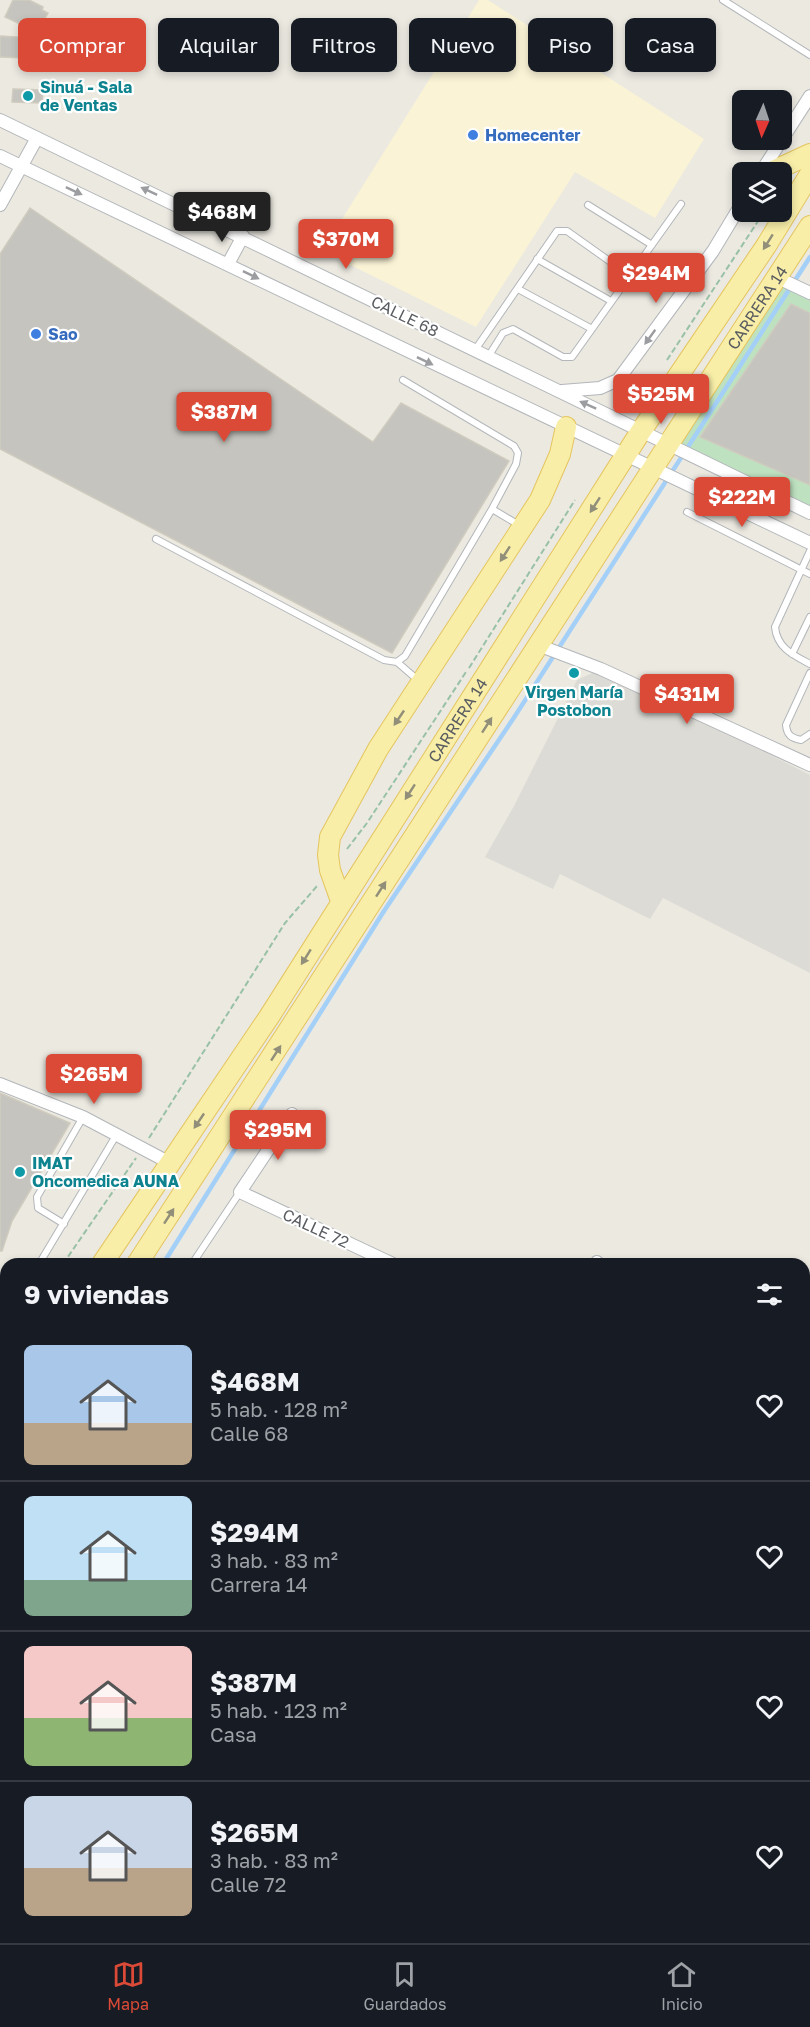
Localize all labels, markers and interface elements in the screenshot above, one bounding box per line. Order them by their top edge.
chip: Comprar [18,18,146,72]
chip: Alquilar [158,18,279,72]
chip: Filtros [291,18,397,72]
chip: Nuevo [409,18,516,72]
chip: Piso [528,18,613,72]
chip: Casa [625,18,716,72]
place label: Sinuá - Sala de Ventas [40,77,132,115]
marker: Sinuá - Sala de Ventas [21,89,35,103]
north arrow [732,90,792,150]
map controls [732,90,792,222]
place label: Homecenter [485,125,581,145]
marker: Homecenter [466,128,480,142]
button: layers [732,162,792,222]
one-way arrow [66,186,83,195]
one-way arrow [140,187,157,196]
pin: $468M [180,192,264,243]
text: $468M [187,199,257,223]
pin: $370M [304,219,388,270]
text: $370M [312,226,380,250]
one-way arrow [763,234,774,250]
pin: $294M [614,253,698,304]
text: $294M [622,260,690,284]
street label: CARRERA 14 [723,262,792,353]
one-way arrow [242,270,259,279]
street label: CALLE 68 [368,291,442,341]
place label: Sao [48,324,78,344]
marker: Sao [29,327,43,341]
one-way arrow [644,329,656,345]
one-way arrow [417,356,434,366]
pin: $525M [619,374,703,425]
text: $525M [627,381,695,405]
pin: $387M [182,392,266,443]
text: $387M [190,399,258,423]
one-way arrow [580,400,597,409]
pin: $222M [700,477,784,528]
text: $222M [708,484,776,508]
one-way arrow [590,497,601,513]
one-way arrow [499,546,510,563]
marker: Virgen María Postobon [567,666,581,680]
street label: CARRERA 14 [423,674,492,766]
pin: $431M [645,674,729,725]
text: $431M [654,681,720,705]
place label: Virgen María Postobon [525,682,623,720]
one-way arrow [394,710,405,726]
one-way arrow [481,716,492,733]
one-way arrow [404,784,415,801]
one-way arrow [376,880,387,897]
one-way arrow [300,949,311,965]
one-way arrow [270,1045,282,1061]
pin: $265M [52,1054,136,1105]
text: $265M [60,1061,128,1085]
pin: $295M [236,1110,320,1161]
one-way arrow [193,1112,205,1128]
text: $295M [244,1117,312,1141]
place label: IMAT Oncomedica AUNA [32,1153,180,1191]
marker: IMAT Oncomedica AUNA [13,1165,27,1179]
street label: CALLE 72 [280,1204,352,1252]
one-way arrow [163,1208,175,1224]
icon: filters [753,1278,786,1311]
text: 9 viviendas [24,1279,169,1310]
text: $468M [210,1366,300,1397]
icon: home [72,1369,144,1441]
icon: heart [753,1389,786,1422]
text: 5 hab. · 128 m² [210,1397,348,1421]
text: Calle 68 [210,1421,288,1445]
text: $294M [210,1517,299,1548]
icon: home [72,1520,144,1592]
icon: heart [753,1540,786,1573]
text: 3 hab. · 83 m² [210,1548,338,1572]
text: Carrera 14 [210,1572,308,1596]
text: $387M [210,1667,297,1698]
icon: home [72,1670,144,1742]
icon: heart [753,1690,786,1723]
text: 5 hab. · 123 m² [210,1698,347,1722]
text: Casa [210,1722,257,1746]
text: $265M [210,1817,299,1848]
icon: home [72,1820,144,1892]
icon: heart [753,1840,786,1873]
text: 3 hab. · 83 m² [210,1848,338,1872]
text: Calle 72 [210,1872,286,1896]
tab: Mapa [107,1958,149,2014]
tab: Guardados [364,1958,446,2014]
tab: Inicio [661,1958,703,2014]

